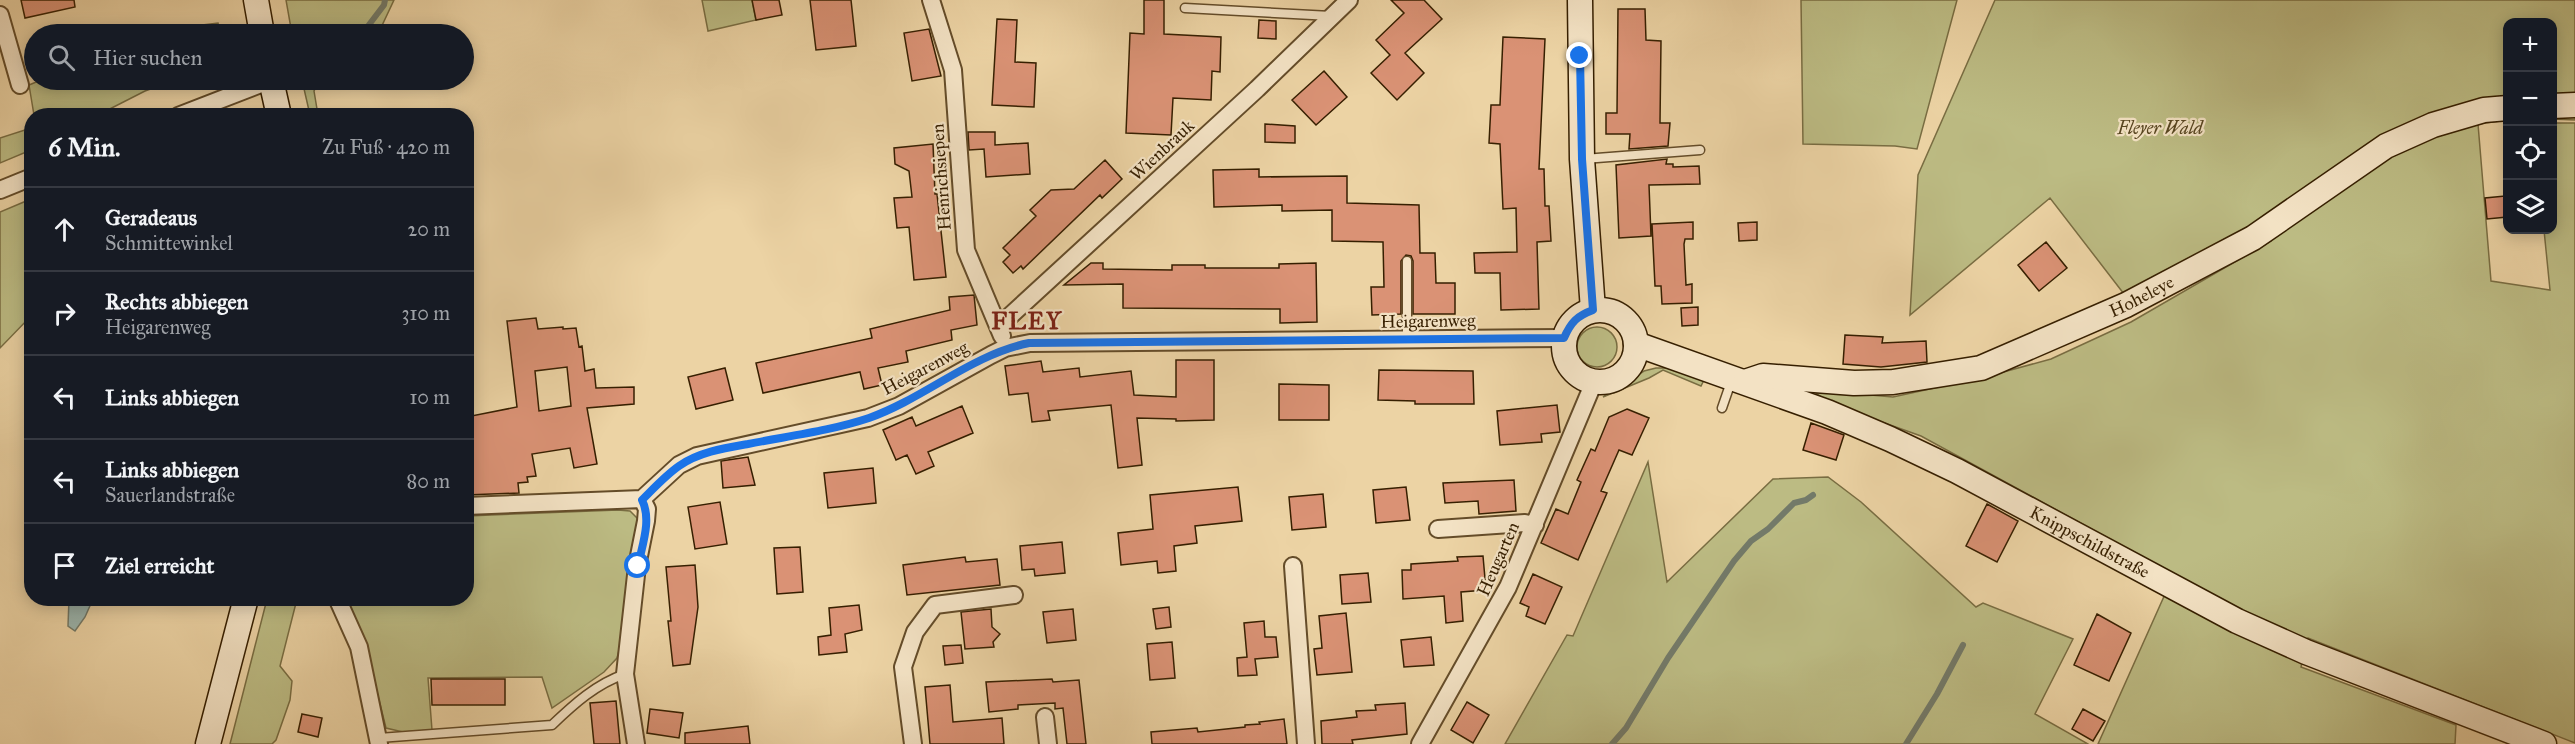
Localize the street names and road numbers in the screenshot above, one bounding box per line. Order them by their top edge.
street label: Wienbrauk [1125,114,1199,185]
street label: Henrichsiepen [926,123,956,231]
street label: Hoheleye [2106,271,2178,322]
street label: Heigarenweg [1380,309,1476,334]
street label: Heigarenweg [878,336,973,401]
street label: Knippschildstraße [2026,501,2153,583]
street label: Heugarten [1472,518,1525,600]

